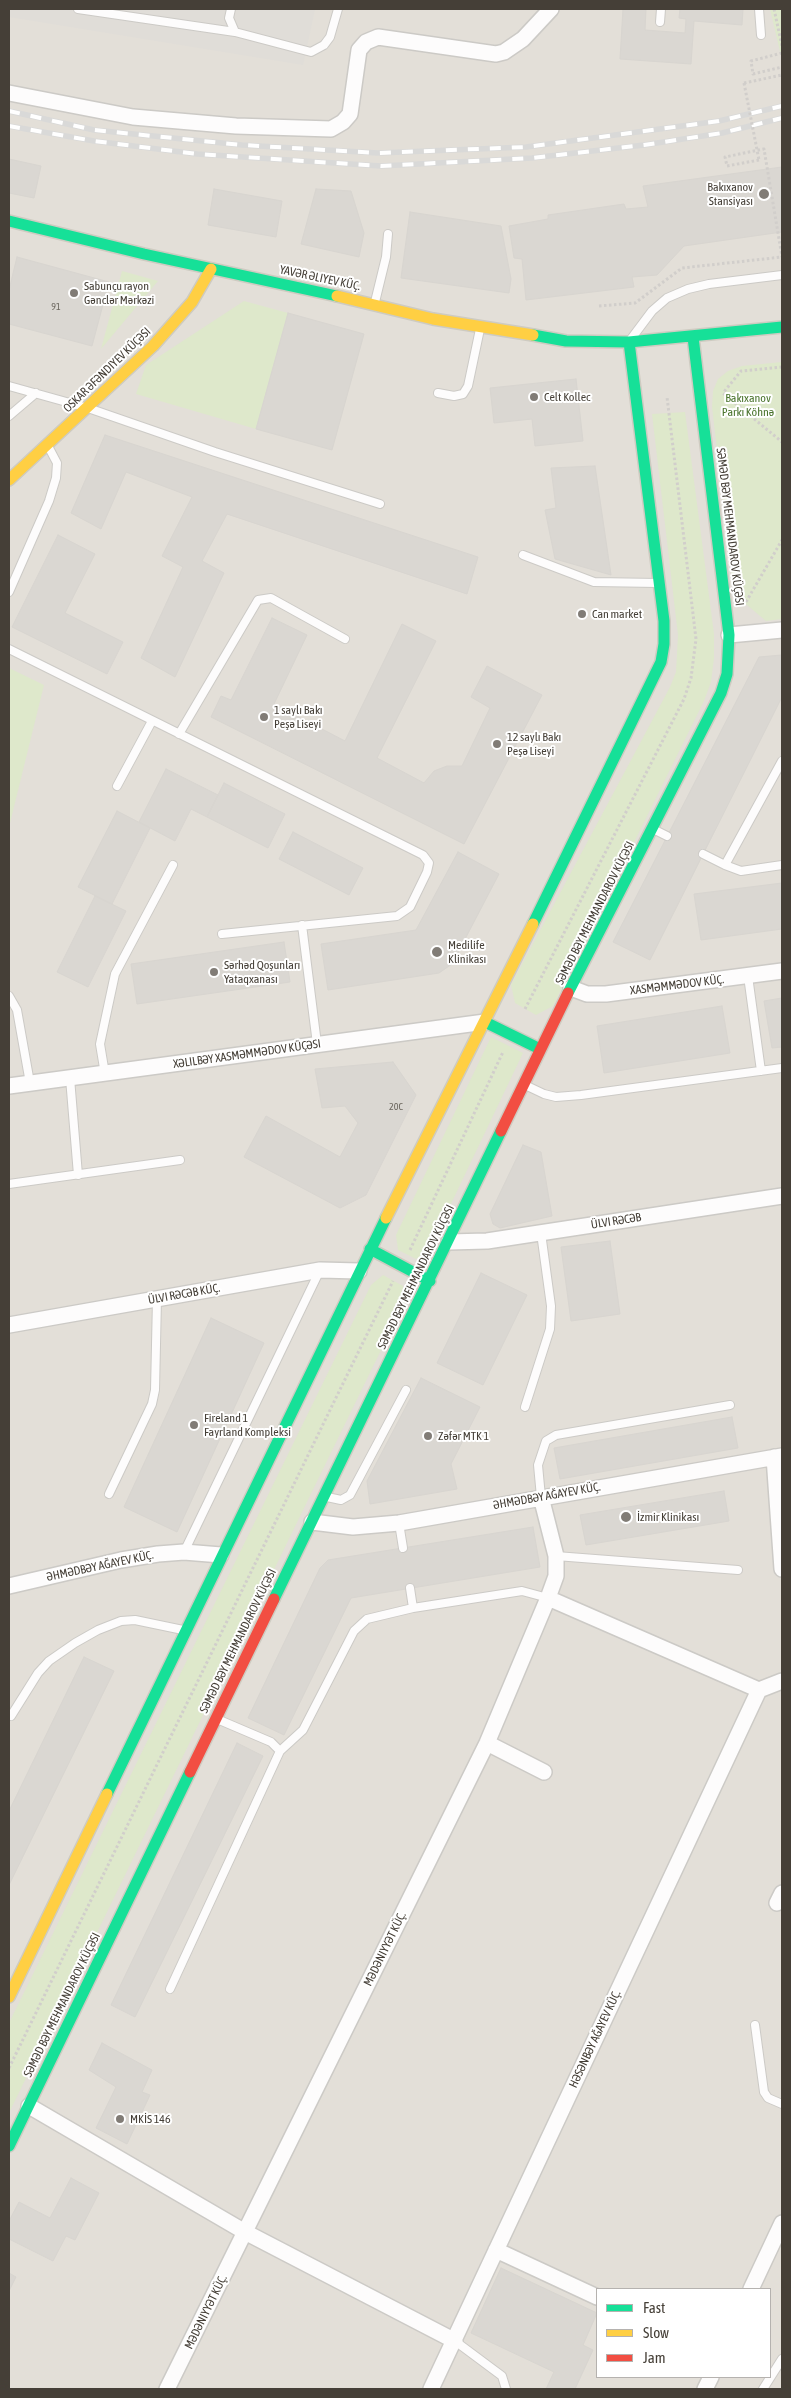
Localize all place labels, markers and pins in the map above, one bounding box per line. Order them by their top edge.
place label: Bakıxanov Stansiyası [707,180,753,208]
marker: Bakıxanov Stansiyası [757,187,771,201]
place label: Sabunçu rayon Gənclər Mərkəzi [84,279,154,307]
marker: Sabunçu rayon Gənclər Mərkəzi [68,287,80,299]
place label: Celt Kollec [544,390,590,404]
marker: Celt Kollec [528,391,540,403]
place label: Can market [592,607,642,621]
marker: Can market [576,608,588,620]
place label: 1 saylı Bakı Peşə Liseyi [274,703,323,731]
marker: 1 saylı Bakı Peşə Liseyi [258,711,270,723]
place label: 12 saylı Bakı Peşə Liseyi [507,730,561,758]
marker: 12 saylı Bakı Peşə Liseyi [491,738,503,750]
place label: Medilife Klinikası [448,938,486,966]
marker: Medilife Klinikası [430,945,444,959]
place label: Sərhəd Qoşunları Yataqxanası [224,958,300,986]
marker: Sərhəd Qoşunları Yataqxanası [208,966,220,978]
place label: Fireland 1 Fayrland Kompleksi [204,1411,291,1439]
marker: Fireland 1 Fayrland Kompleksi [188,1419,200,1431]
place label: Zəfər MTK 1 [438,1429,489,1443]
marker: Zəfər MTK 1 [422,1430,434,1442]
marker: İzmir Klinikası [619,1510,633,1524]
place label: İzmir Klinikası [637,1510,699,1524]
place label: MKİS 146 [130,2112,171,2126]
marker: MKİS 146 [114,2113,126,2125]

